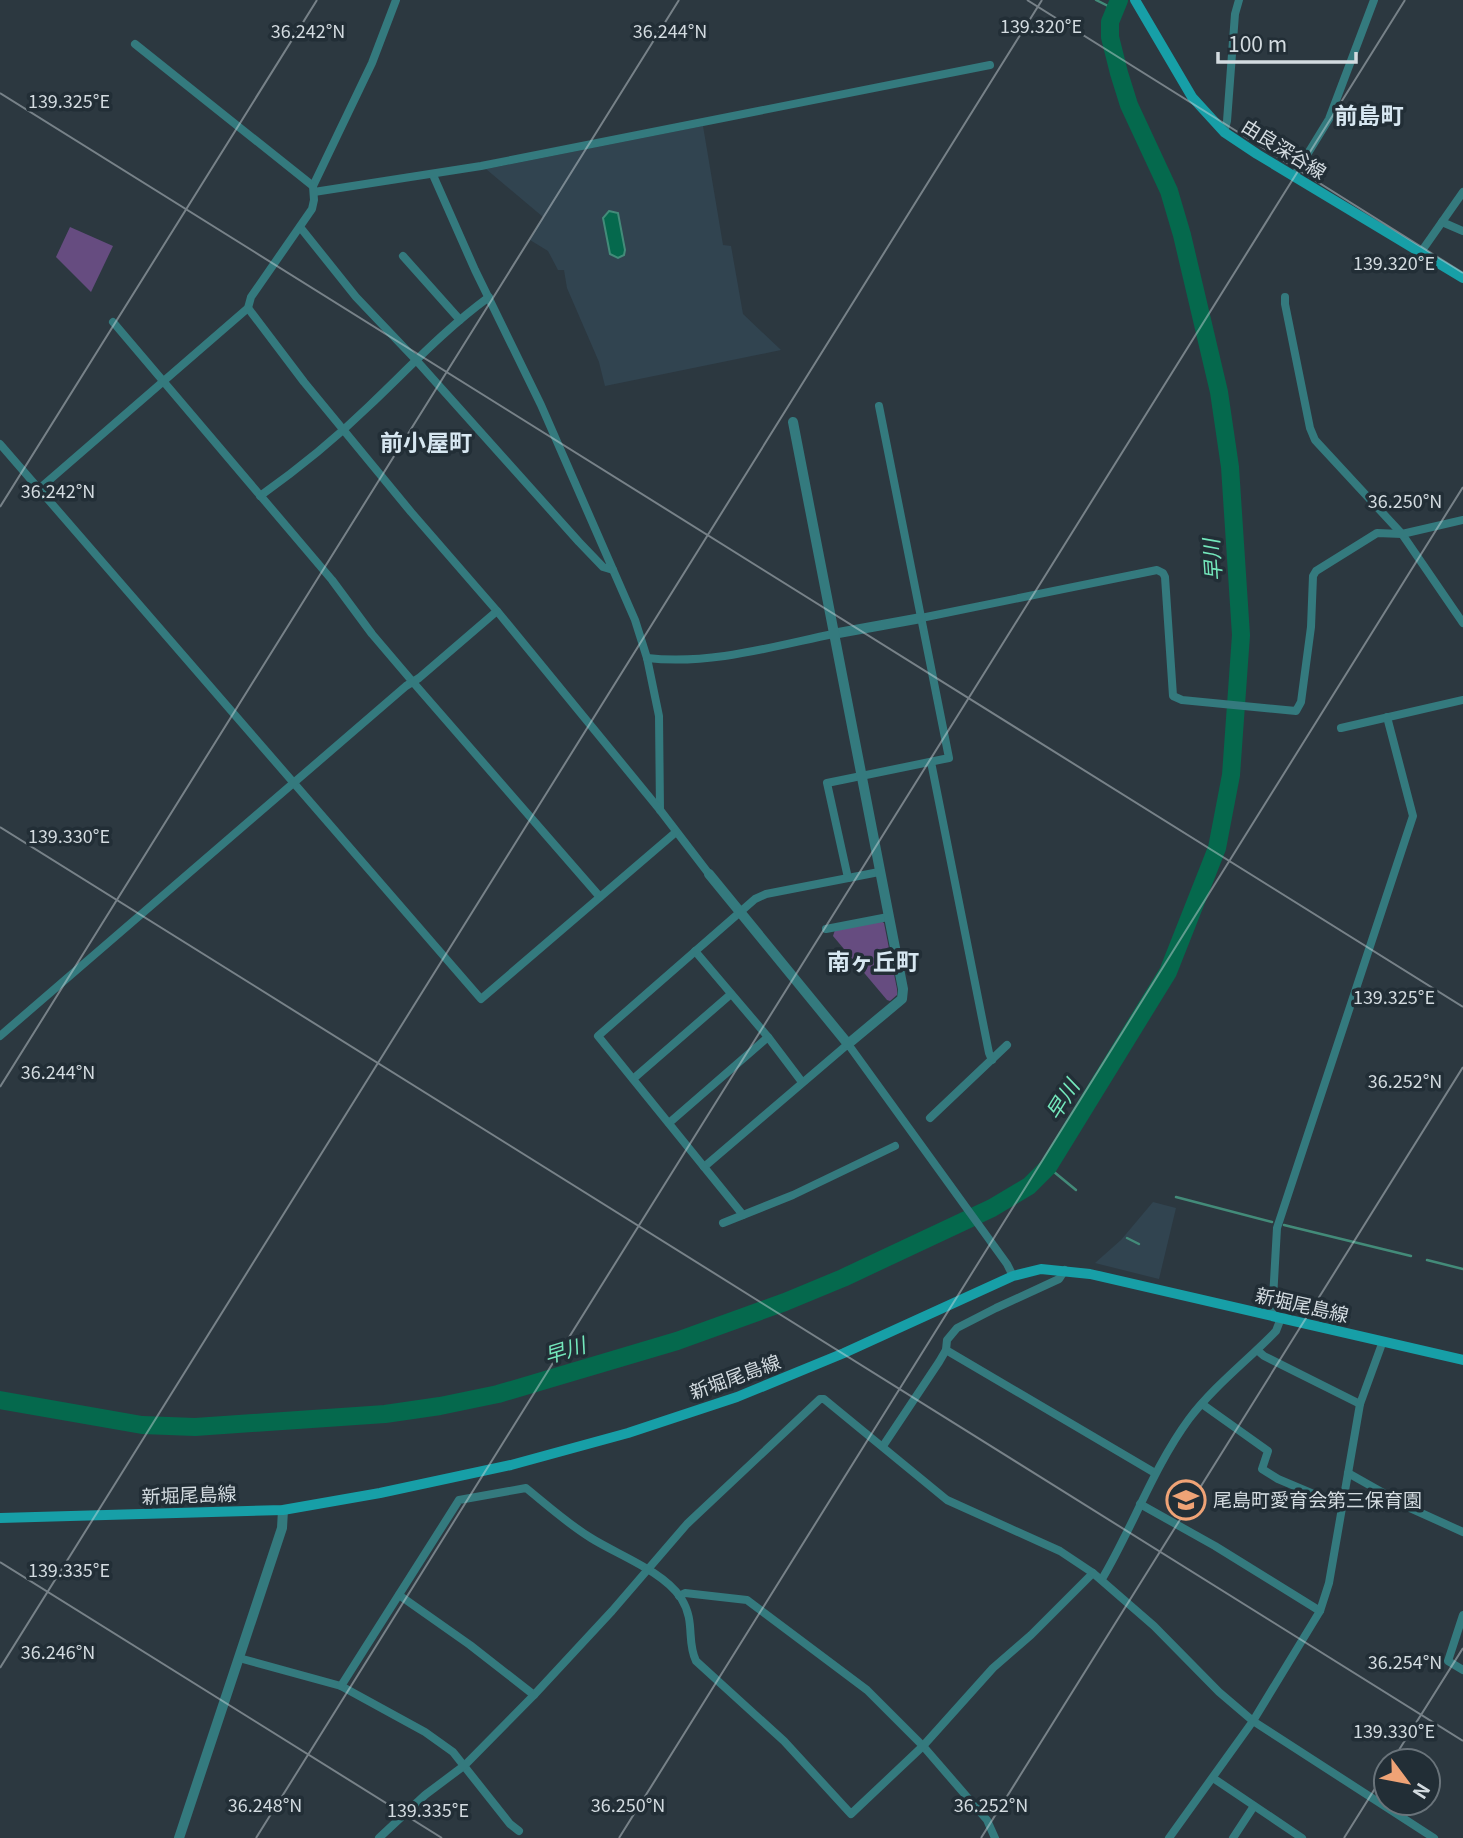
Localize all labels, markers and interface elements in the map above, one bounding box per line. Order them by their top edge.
text: 139.320°E [1000,12,1082,38]
text: 36.242°N [271,17,345,43]
text: 36.244°N [633,17,707,43]
scale bar [1218,21,1356,65]
text: 100 m [1228,28,1287,58]
text: 139.325°E [28,87,110,113]
district label: 前島町 [1335,97,1404,131]
street label: 由良深谷線 [1237,111,1332,184]
text: 139.320°E [1353,249,1435,275]
district label: 前小屋町 [380,424,472,458]
text: 36.242°N [21,477,95,503]
text: 36.250°N [1368,487,1442,513]
water label: 早川 [1194,536,1227,582]
text: 139.330°E [28,822,110,848]
district label: 南ヶ丘町 [827,943,919,977]
text: 139.325°E [1353,983,1435,1009]
text: 36.244°N [21,1058,95,1084]
text: 36.252°N [1368,1067,1442,1093]
water label: 早川 [1037,1071,1086,1125]
street label: 新堀尾島線 [1253,1280,1352,1327]
water label: 早川 [540,1328,591,1370]
street label: 新堀尾島線 [685,1347,784,1405]
street label: 新堀尾島線 [141,1478,237,1509]
school or university icon: 尾島町愛育会第三保育園 [1165,1479,1207,1521]
place label: 尾島町愛育会第三保育園 [1213,1485,1422,1512]
text: 139.335°E [28,1556,110,1582]
text: 36.246°N [21,1638,95,1664]
text: 36.254°N [1368,1648,1442,1674]
text: 139.330°E [1353,1717,1435,1743]
north arrow [1372,1747,1442,1817]
text: N [1407,1779,1438,1805]
text: 36.248°N [228,1791,302,1817]
text: 36.250°N [591,1791,665,1817]
text: 36.252°N [954,1791,1028,1817]
text: 139.335°E [387,1796,469,1822]

